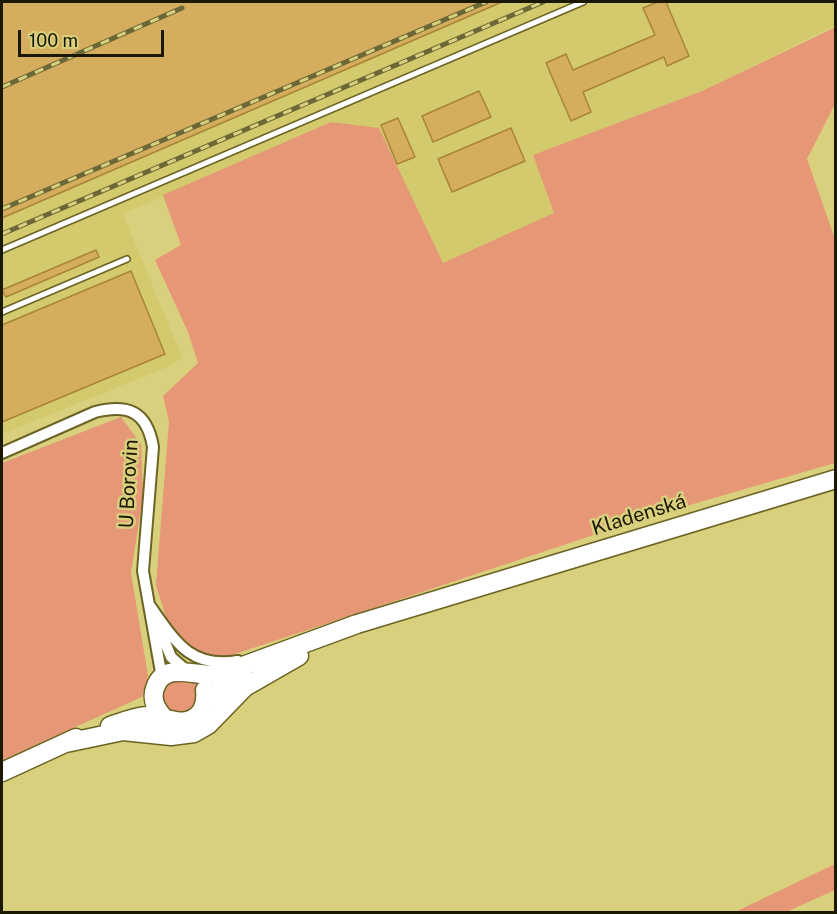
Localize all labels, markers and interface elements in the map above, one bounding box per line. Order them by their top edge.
scale bar [21,18,166,56]
text: 100 m [29,30,78,51]
street label: U Borovin [115,439,143,529]
street label: Kladenská [589,489,689,541]

